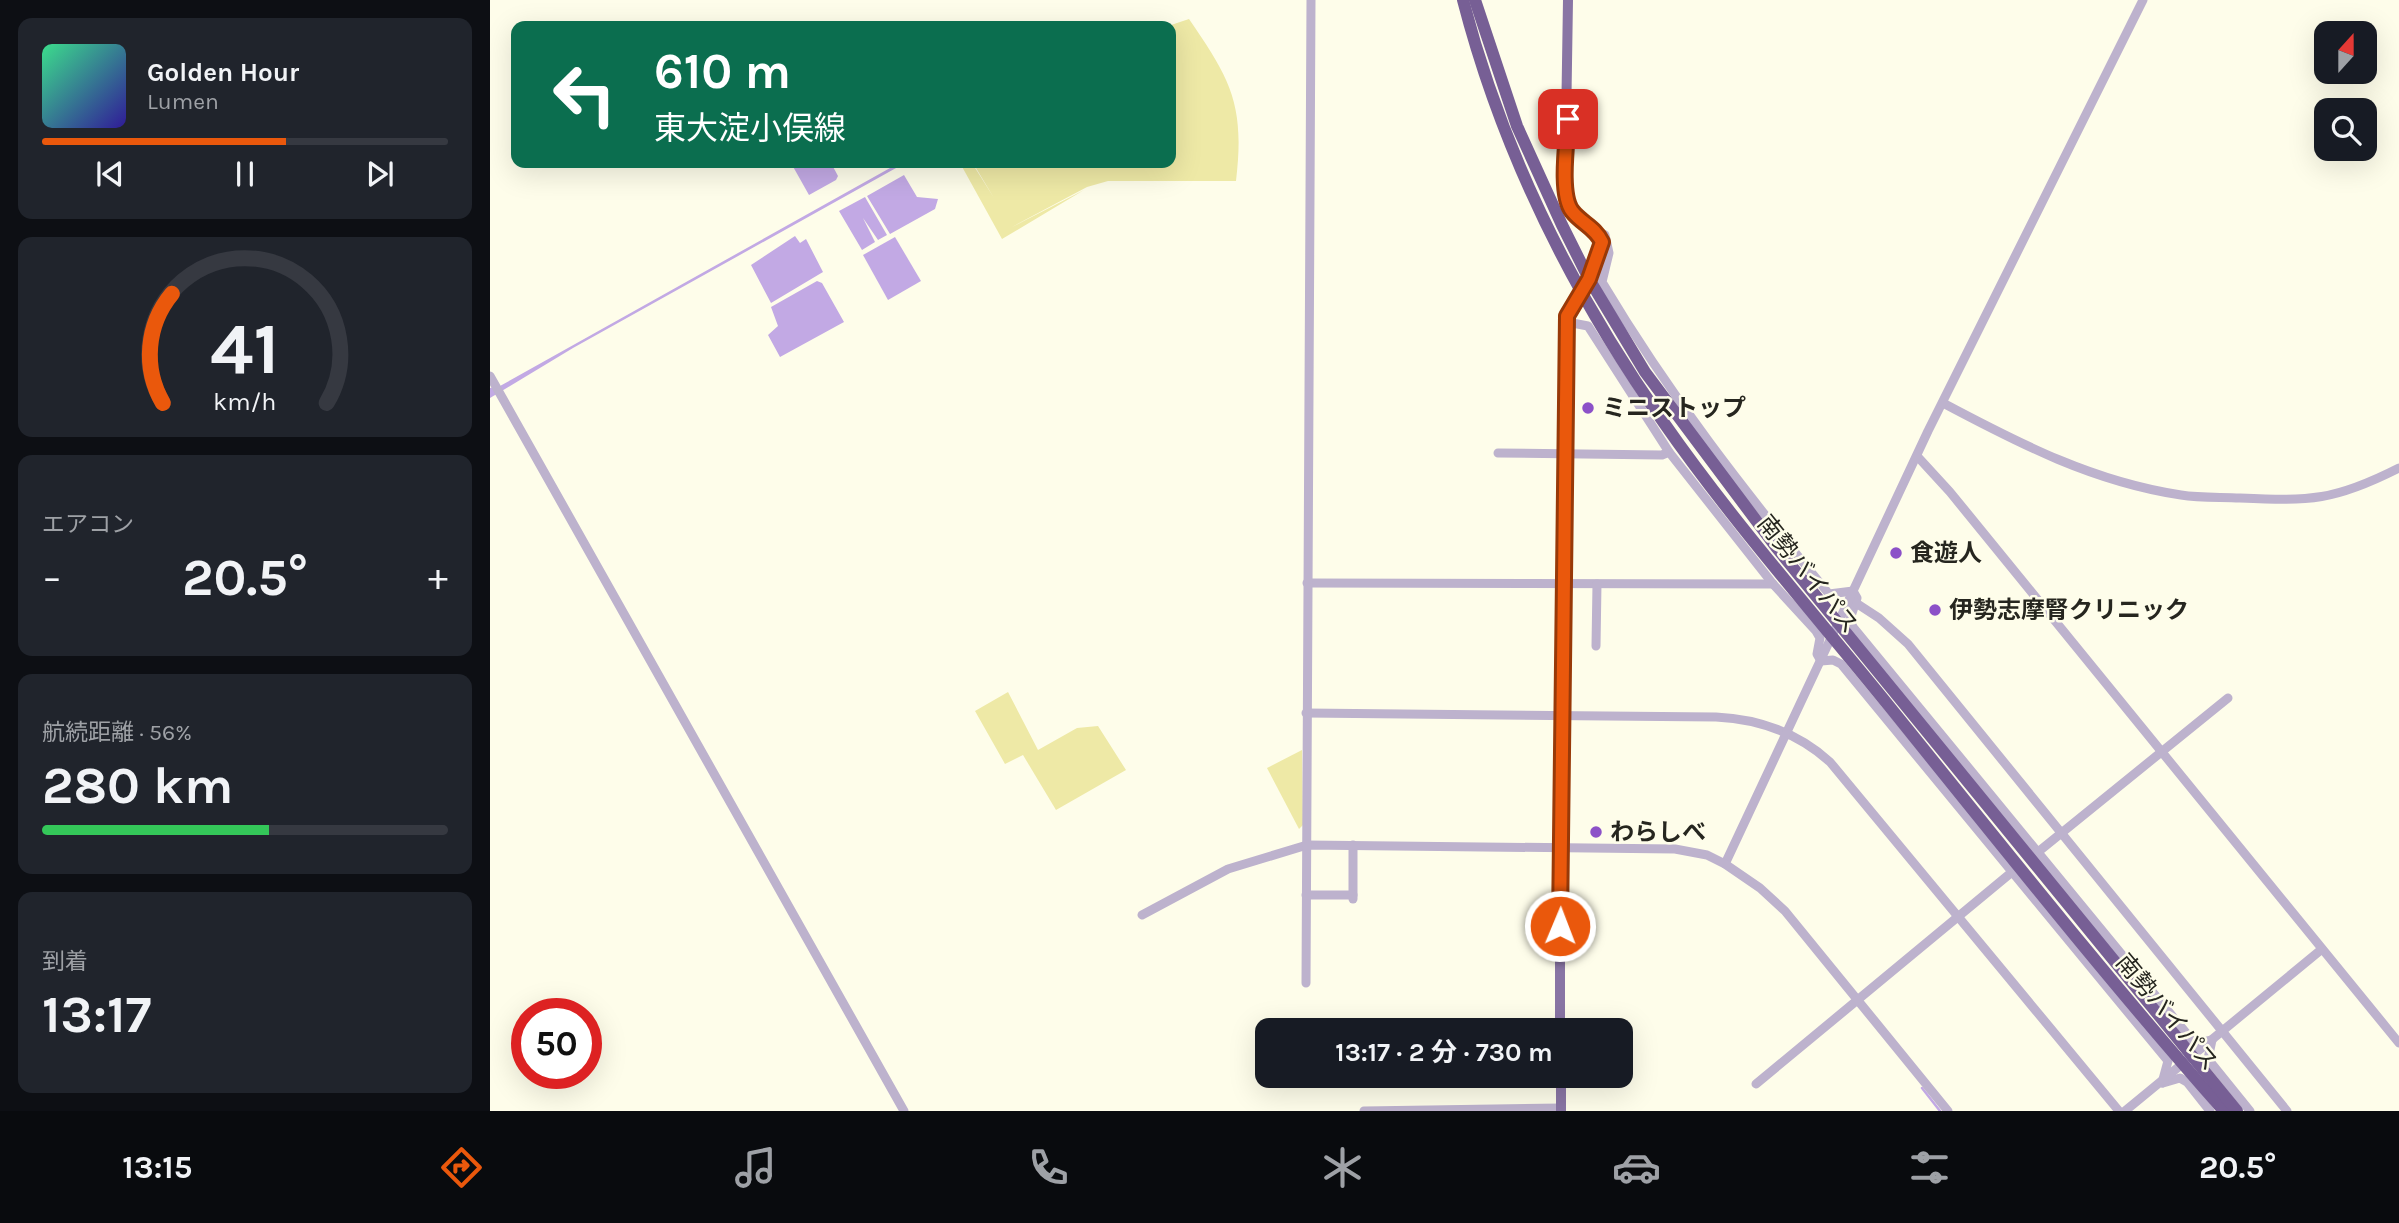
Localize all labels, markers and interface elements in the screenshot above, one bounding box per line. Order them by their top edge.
north arrow [2314,21,2376,84]
map controls [2314,21,2377,161]
text: 610 m [654,43,791,100]
icon: left [539,49,630,140]
text: Golden Hour [147,57,299,88]
text: Lumen [147,88,219,115]
pin [1538,89,1598,149]
button: search [2314,98,2377,161]
icon: arrive [1549,100,1587,138]
text: 東大淀小俣線 [654,110,846,147]
icon: previous [91,155,129,193]
icon: pause [226,155,264,193]
icon: next [361,155,399,193]
text: 41 [210,306,280,391]
text: km/h [213,387,277,416]
place label: ミニストップ [1602,394,1746,422]
marker: ミニストップ [1580,400,1596,416]
street label: 南勢バイパス [1752,509,1864,639]
text: エアコン [42,511,134,538]
place label: 食遊人 [1910,539,1982,567]
marker: 食遊人 [1888,545,1904,561]
text: 20.5° [182,547,308,608]
text: − [42,555,62,600]
text: + [428,555,448,600]
place label: 伊勢志摩腎クリニック [1949,596,2189,624]
marker: 伊勢志摩腎クリニック [1927,602,1943,618]
text: 航続距離 · 56% [42,719,192,746]
text: 280 km [42,755,233,816]
place label: わらしべ [1610,818,1706,846]
marker: わらしべ [1588,824,1604,840]
position arrow [1523,889,1597,963]
text: 到着 [42,948,88,975]
street label: 南勢バイパス [2110,948,2224,1076]
text: 13:17 [42,984,151,1045]
speed limit sign: 50 [511,998,602,1089]
text: 13:17 · 2 分 · 730 m [1335,1037,1553,1068]
icon: directions [437,1143,486,1192]
icon: music [731,1143,780,1192]
icon: phone [1024,1143,1073,1192]
icon: climate [1318,1143,1367,1192]
icon: car [1612,1143,1661,1192]
icon: filters [1905,1143,1954,1192]
text: 13:15 [122,1149,192,1186]
text: 20.5° [2199,1149,2277,1186]

